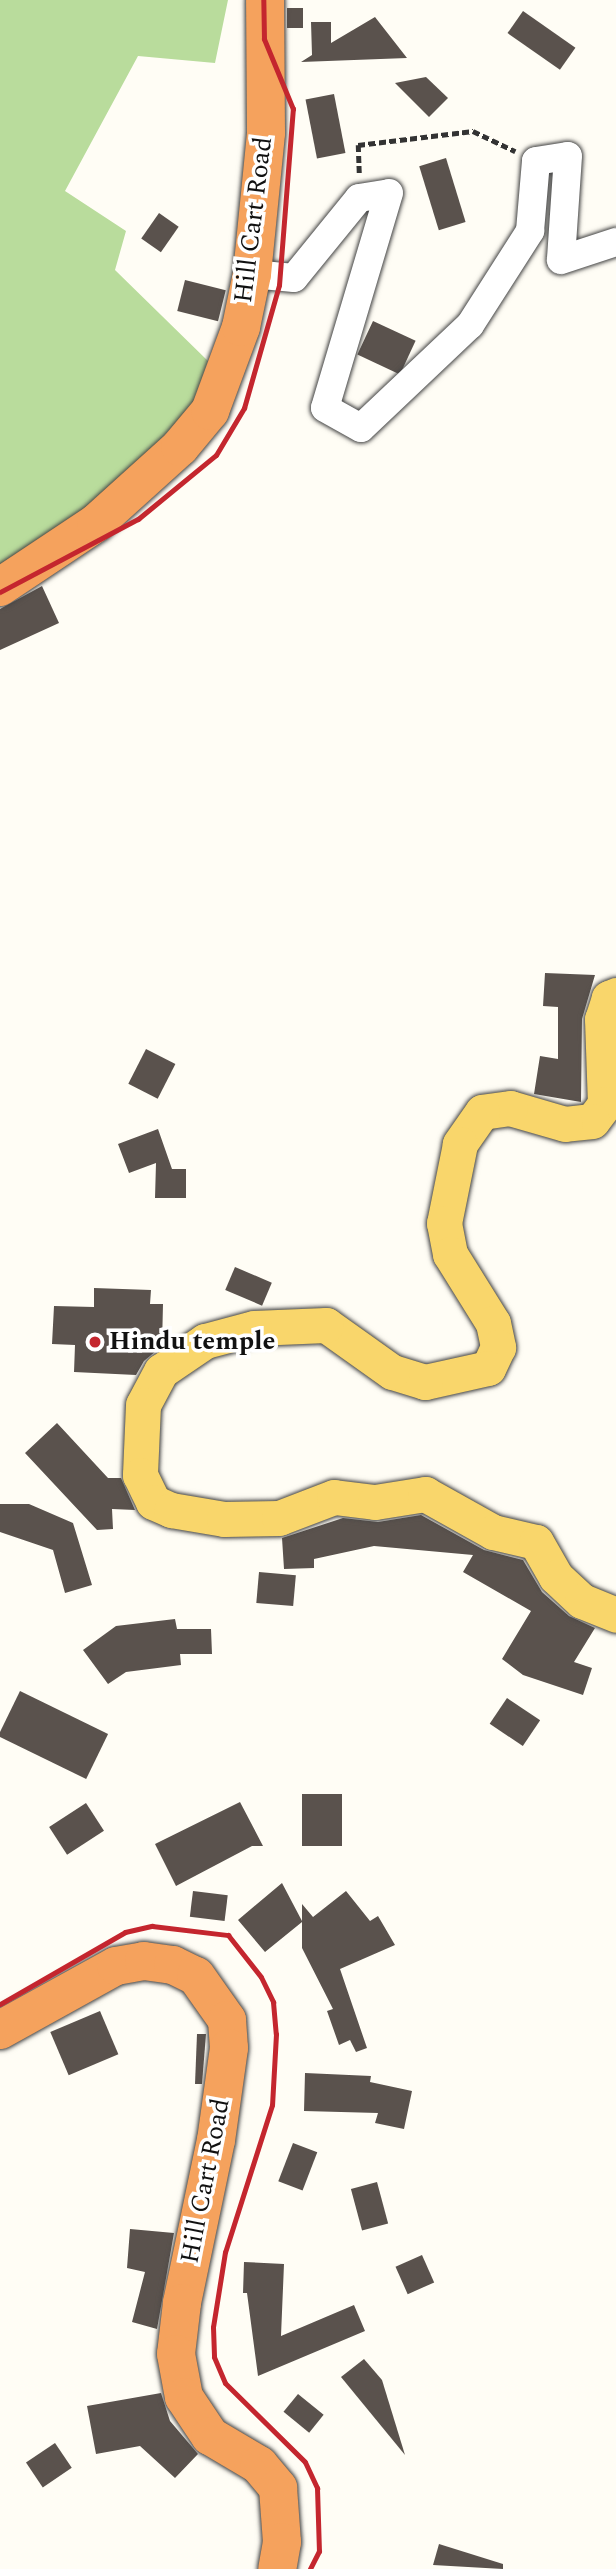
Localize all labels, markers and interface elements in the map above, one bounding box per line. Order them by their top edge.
street label: Hill Cart Road [228,135,280,305]
place label: Hindu temple [109,1326,275,1358]
marker: Hindu temple [87,1334,103,1350]
street label: Hill Cart Road [175,2096,237,2266]

